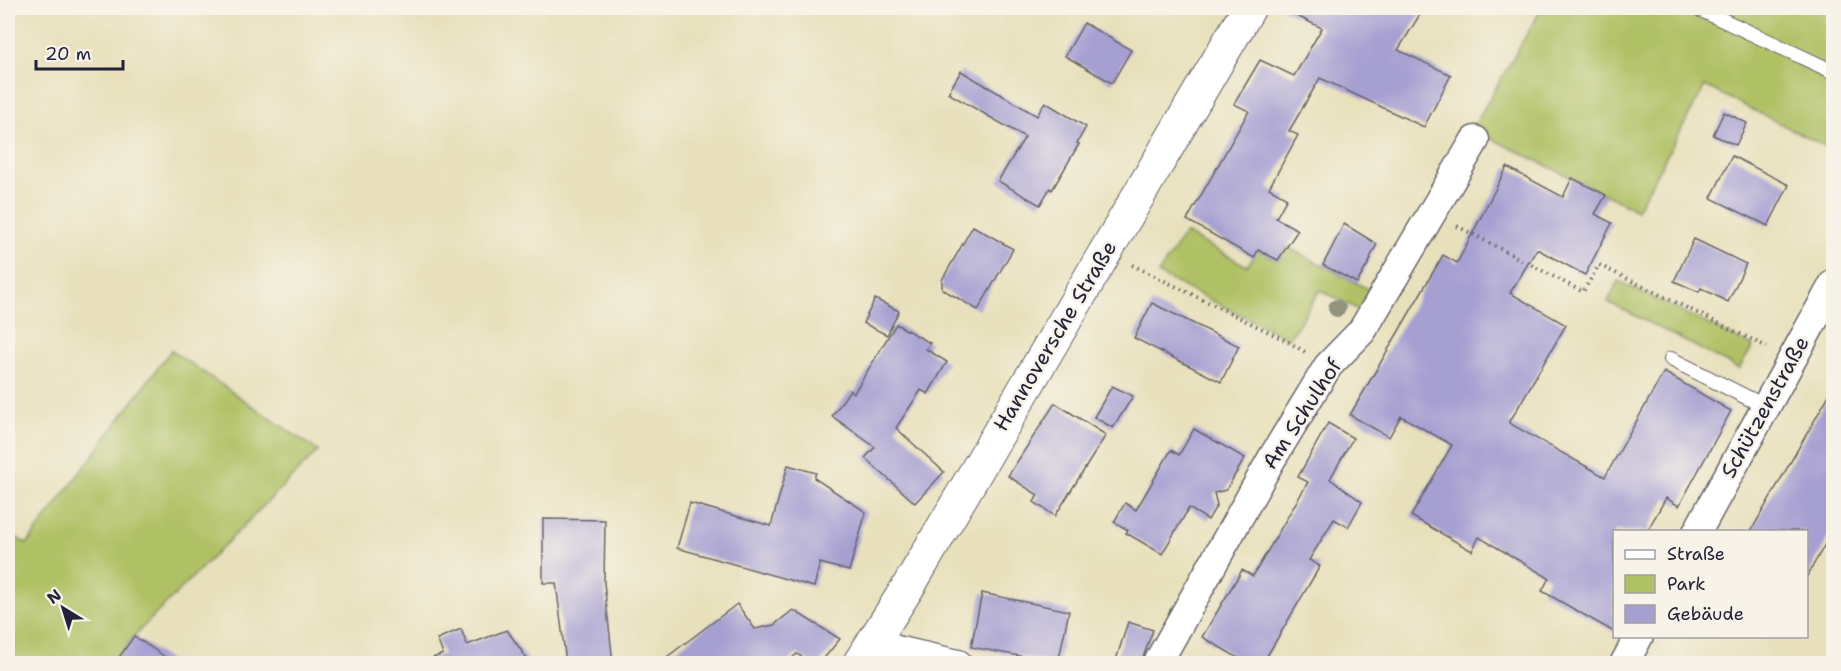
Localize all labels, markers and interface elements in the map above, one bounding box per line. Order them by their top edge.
scale bar [36,33,123,71]
text: 20 m [45,42,91,66]
street label: Hannoversche Straße [987,236,1123,436]
street label: Schützenstraße [1714,331,1816,483]
street label: Am Schulhof [1256,353,1348,475]
legend [1613,530,1808,638]
text: Straße [1667,542,1725,566]
text: Park [1667,572,1706,596]
north arrow [33,578,93,638]
text: N [43,584,66,609]
text: Gebäude [1667,602,1744,626]

